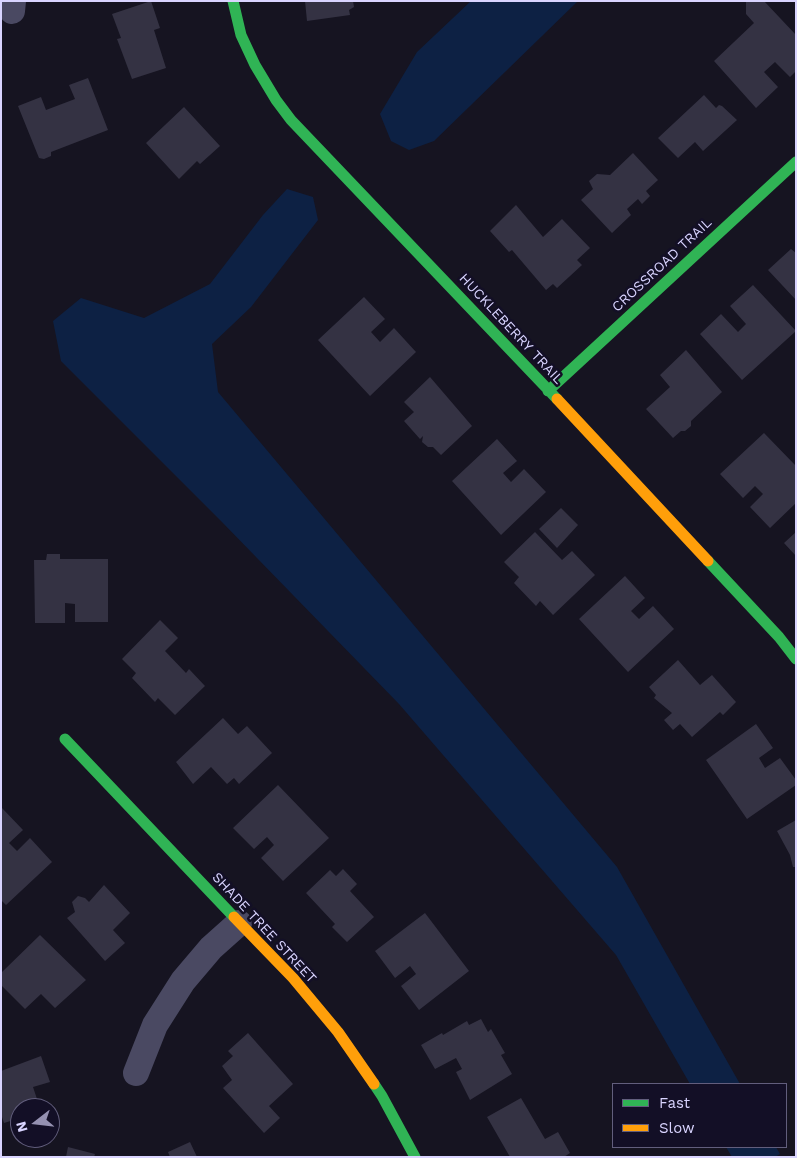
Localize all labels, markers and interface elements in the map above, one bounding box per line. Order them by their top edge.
street label: CROSSROAD TRAIL [609,214,715,316]
street label: HUCKLEBERRY TRAIL [455,270,567,388]
street label: SHADE TREE STREET [208,869,320,987]
legend [612,1083,787,1148]
text: Fast [659,1094,690,1112]
north arrow [10,1098,60,1148]
text: Slow [659,1119,695,1137]
text: N [12,1120,31,1134]

